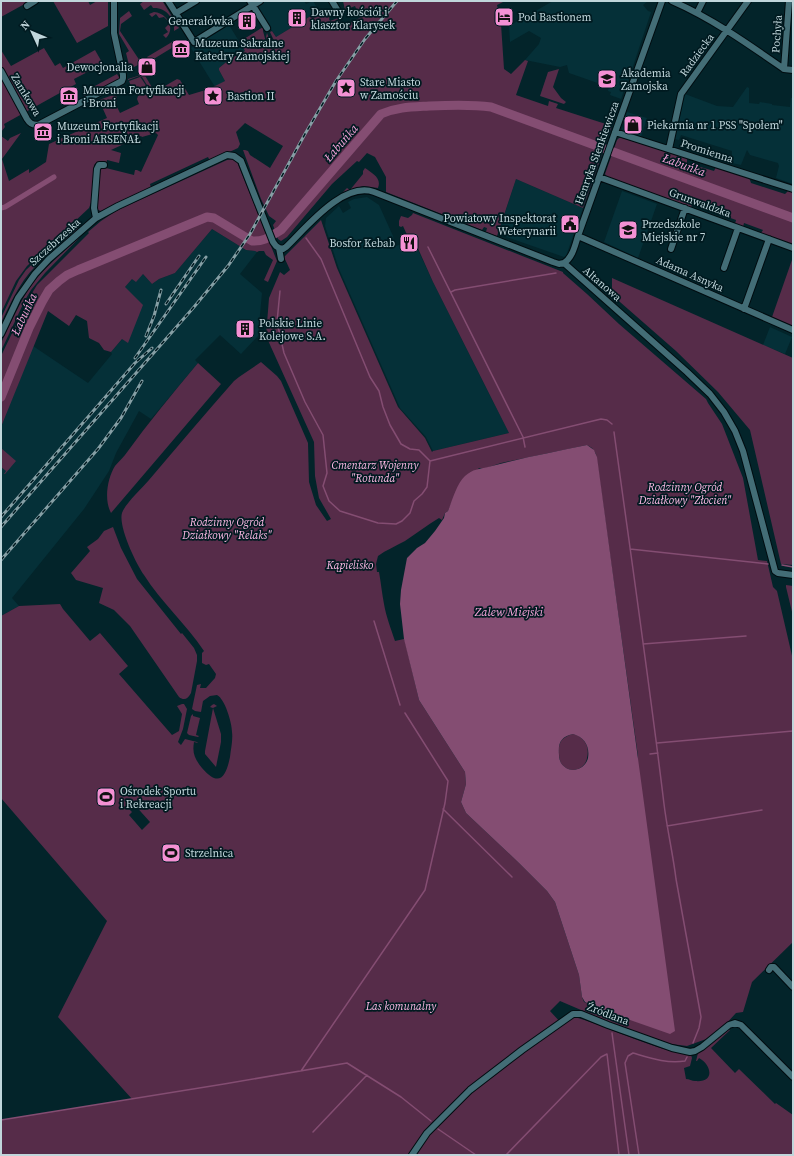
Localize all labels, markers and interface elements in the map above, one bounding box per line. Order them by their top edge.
place label: Dawny kościół i klasztor Klarysek [311,5,396,33]
hotel icon: Pod Bastionem [493,6,515,28]
building icon: Dawny kościół i klasztor Klarysek [286,7,308,29]
building icon: Generałówka [236,10,258,32]
place label: Pod Bastionem [518,10,592,25]
north arrow [12,12,52,52]
place label: Generałówka [168,14,233,29]
street label: Pochyła [768,14,786,53]
text: N [17,17,33,33]
street label: Radziecka [676,30,718,80]
place label: Muzeum Sakralne Katedry Zamojskiej [195,36,289,64]
museum icon: Muzeum Sakralne Katedry Zamojskiej [170,38,192,60]
shop icon: Dewocjonalia [136,56,158,78]
place label: Dewocjonalia [67,60,133,75]
place label: Akademia Zamojska [621,66,671,94]
school or university icon: Akademia Zamojska [596,68,618,90]
street label: Zamkowa [7,71,45,119]
place label: Stare Miasto w Zamościu [360,75,421,103]
place icon: Stare Miasto w Zamościu [335,77,357,99]
place label: Muzeum Fortyfikacji i Broni [83,83,185,111]
museum icon: Muzeum Fortyfikacji i Broni [58,85,80,107]
place icon: Bastion II [202,85,224,107]
place label: Bastion II [227,89,275,104]
street label: Henryka Sienkiewicza [571,99,623,207]
shop icon: Piekarnia nr 1 PSS "Społem" [622,114,644,136]
place label: Piekarnia nr 1 PSS "Społem" [647,118,783,133]
place label: Muzeum Fortyfikacji i Broni ARSENAŁ [57,119,159,147]
water label: Łabuńka [320,120,362,166]
museum icon: Muzeum Fortyfikacji i Broni ARSENAŁ [32,121,54,143]
street label: Promienna [679,135,736,167]
water label: Łabuńka [659,150,708,180]
street label: Grunwaldzka [667,185,733,221]
place label: Powiatowy Inspektorat Weterynarii [443,211,556,239]
public building icon: Powiatowy Inspektorat Weterynarii [559,213,581,235]
street label: Szczebrzeska [26,215,84,269]
place label: Przedszkole Miejskie nr 7 [642,217,706,245]
school or university icon: Przedszkole Miejskie nr 7 [617,219,639,241]
restaurant icon: Bosfor Kebab [398,232,420,254]
place label: Bosfor Kebab [329,236,395,251]
street label: Adama Asnyka [654,252,726,296]
street label: Altanowa [580,263,625,305]
water label: Łabuńka [7,290,41,338]
place label: Polskie Linie Kolejowe S.A. [259,316,326,344]
building icon: Polskie Linie Kolejowe S.A. [234,318,256,340]
park label: Cmentarz Wojenny "Rotunda" [332,458,419,486]
park label: Rodzinny Ogród Działkowy "Złocień" [638,480,732,508]
park label: Rodzinny Ogród Działkowy "Relaks" [181,515,272,543]
park label: Kąpielisko [325,558,374,573]
water label: Zalew Miejski [474,604,544,620]
place label: Ośrodek Sportu i Rekreacji [120,784,197,812]
sports icon: Ośrodek Sportu i Rekreacji [95,786,117,808]
sports icon: Strzelnica [160,842,182,864]
place label: Strzelnica [185,846,234,861]
park label: Las komunalny [365,999,437,1014]
street label: Źródlana [585,999,632,1029]

